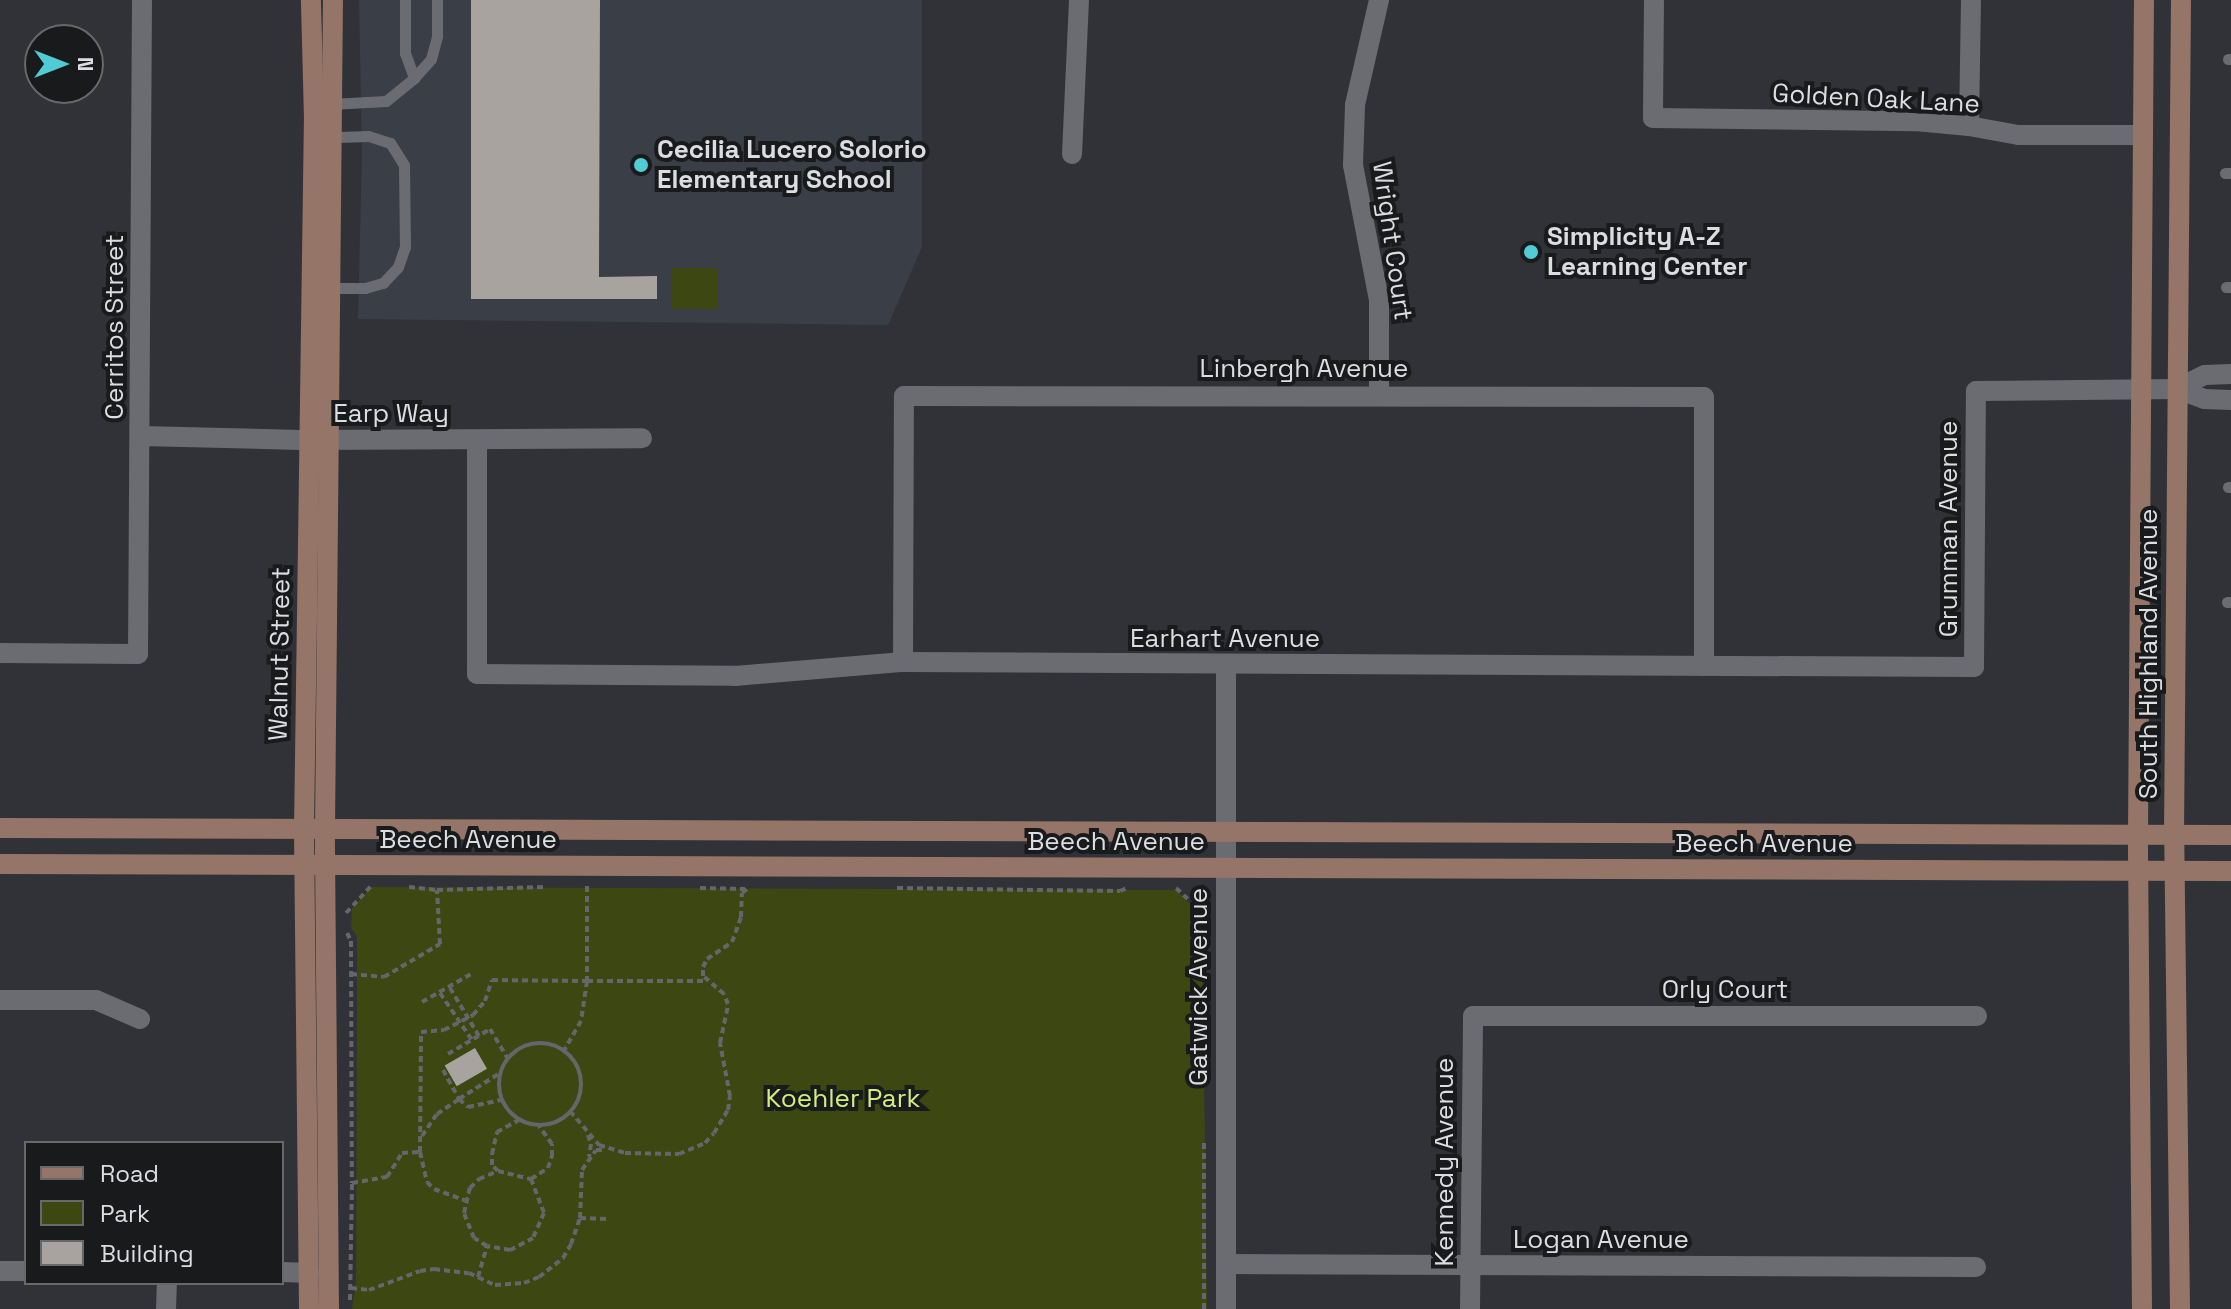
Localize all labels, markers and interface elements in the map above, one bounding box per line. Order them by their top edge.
north arrow [24,24,104,104]
text: N [72,57,100,71]
street label: Golden Oak Lane [1771,78,1981,120]
place label: Cecilia Lucero Solorio Elementary School [657,134,927,196]
marker: Cecilia Lucero Solorio Elementary School [632,156,650,174]
street label: Wright Court [1365,160,1419,322]
place label: Simplicity A-Z Learning Center [1547,221,1748,282]
street label: Cerritos Street [99,234,131,420]
marker: Simplicity A-Z Learning Center [1522,243,1540,261]
street label: Linbergh Avenue [1199,353,1409,385]
street label: Earp Way [333,398,449,430]
street label: Grumman Avenue [1933,421,1965,637]
street label: South Highland Avenue [2133,508,2165,800]
street label: Walnut Street [263,567,297,741]
street label: Earhart Avenue [1130,623,1320,655]
street label: Beech Avenue [379,824,557,856]
street label: Beech Avenue [1027,826,1205,858]
street label: Beech Avenue [1675,828,1853,860]
street label: Gatwick Avenue [1183,888,1215,1086]
street label: Orly Court [1662,974,1788,1006]
street label: Kennedy Avenue [1429,1057,1461,1267]
park label: Koehler Park [765,1083,921,1115]
legend [24,1141,284,1285]
text: Road [100,1158,159,1189]
text: Park [100,1198,150,1229]
street label: Logan Avenue [1513,1224,1689,1256]
text: Building [100,1238,194,1269]

